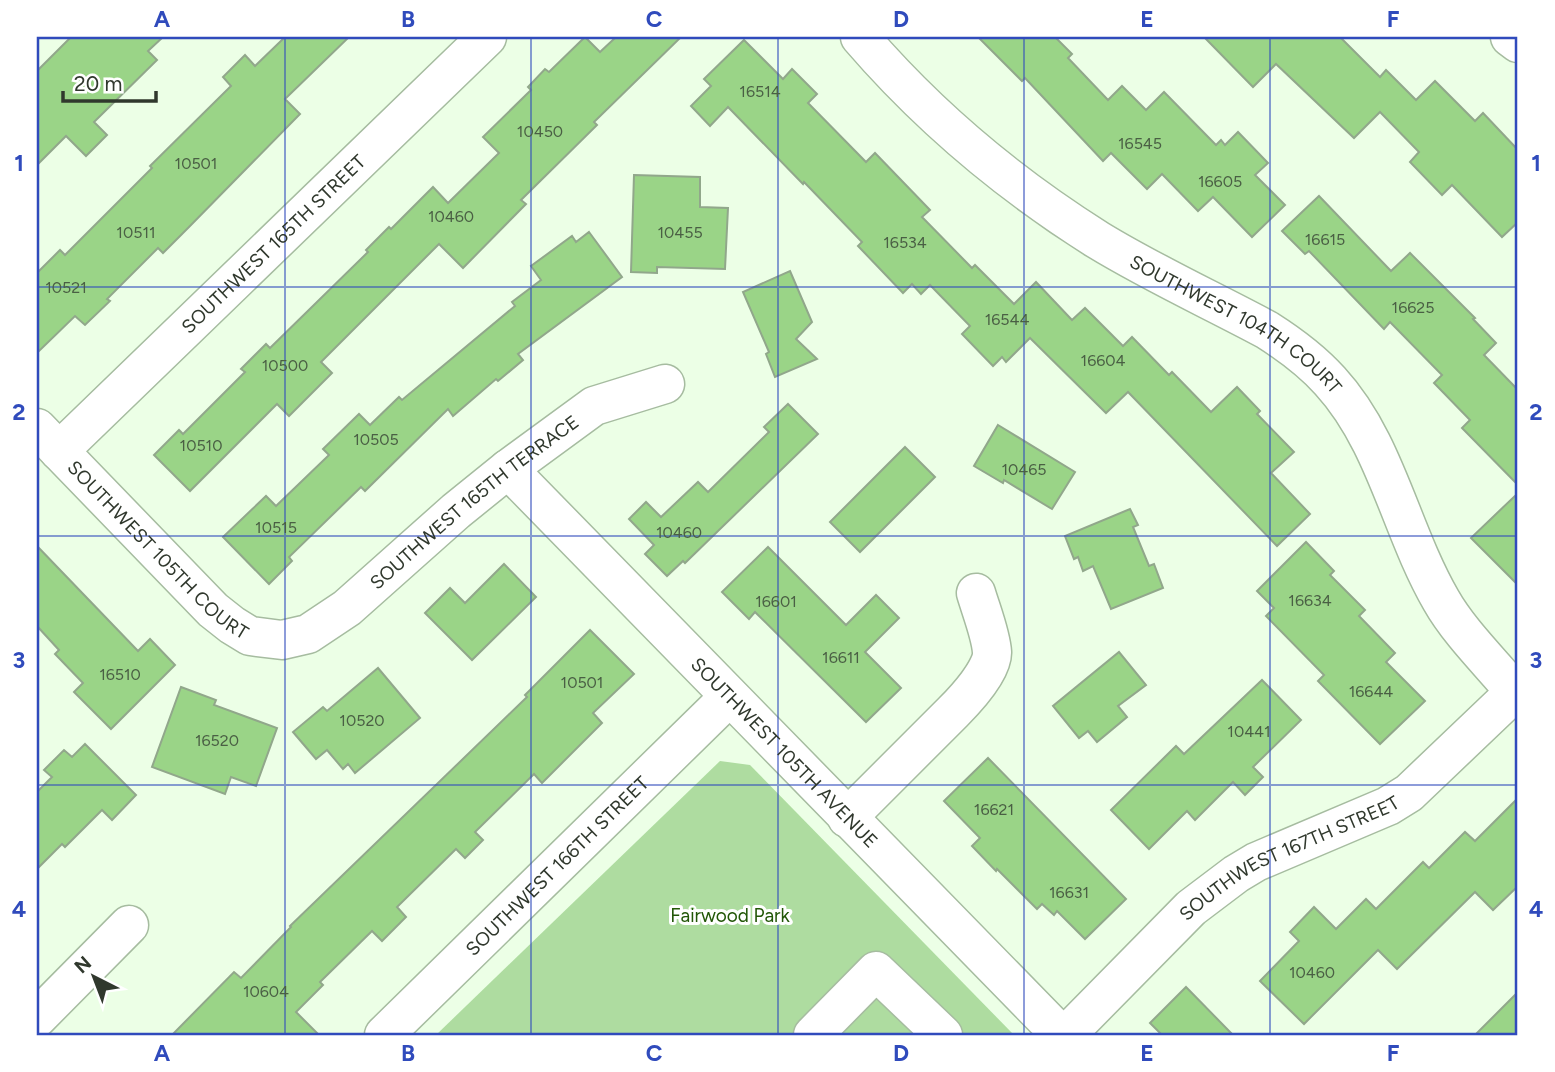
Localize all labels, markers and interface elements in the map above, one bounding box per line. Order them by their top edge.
text: A [154,5,171,33]
text: B [401,5,415,33]
text: C [646,5,663,33]
text: D [893,5,909,33]
text: E [1140,5,1154,33]
text: F [1387,5,1400,33]
scale bar [63,60,156,104]
text: 20 m [74,71,122,96]
house number: 16514 [739,82,781,101]
house number: 10450 [517,122,563,141]
house number: 16545 [1118,134,1162,153]
text: 1 [14,149,24,177]
text: 1 [1531,149,1541,177]
street label: SOUTHWEST 165TH STREET [177,150,371,338]
house number: 10501 [175,154,217,173]
house number: 16605 [1198,172,1242,191]
house number: 10460 [428,207,474,226]
house number: 10511 [116,223,156,242]
house number: 10455 [657,223,703,242]
house number: 16615 [1305,230,1345,249]
house number: 16534 [883,233,927,252]
street label: SOUTHWEST 104TH COURT [1126,250,1347,399]
house number: 10521 [45,278,87,297]
house number: 16625 [1392,298,1434,317]
house number: 16544 [985,310,1029,329]
house number: 16604 [1081,351,1126,370]
house number: 10500 [262,356,308,375]
text: 2 [12,398,26,426]
text: 2 [1529,398,1543,426]
street label: SOUTHWEST 165TH TERRACE [365,410,583,594]
house number: 10505 [353,430,399,449]
house number: 10510 [180,436,222,455]
street label: SOUTHWEST 105TH COURT [63,456,253,645]
house number: 10465 [1001,460,1047,479]
house number: 10515 [255,518,297,537]
house number: 10460 [656,523,702,542]
house number: 16634 [1288,591,1332,610]
house number: 16601 [755,592,797,611]
text: 3 [13,646,25,674]
text: 3 [1530,646,1542,674]
house number: 16611 [822,648,860,667]
street label: SOUTHWEST 105TH AVENUE [686,653,882,853]
house number: 16510 [99,665,141,684]
house number: 10501 [561,673,603,692]
house number: 16644 [1349,682,1393,701]
house number: 10520 [339,711,385,730]
house number: 10441 [1227,722,1271,741]
house number: 16520 [195,731,239,750]
street label: SOUTHWEST 166TH STREET [461,771,654,961]
street label: SOUTHWEST 167TH STREET [1175,791,1404,925]
house number: 16621 [974,800,1014,819]
house number: 16631 [1049,883,1089,902]
text: 4 [12,895,26,923]
text: 4 [1529,895,1543,923]
park label: Fairwood Park [670,904,790,927]
north arrow [60,942,130,1012]
text: N [70,951,96,978]
house number: 10460 [1289,963,1335,982]
house number: 10604 [243,982,289,1001]
text: A [154,1039,171,1067]
text: B [401,1039,415,1067]
text: C [646,1039,663,1067]
text: D [893,1039,909,1067]
text: E [1140,1039,1154,1067]
text: F [1387,1039,1400,1067]

